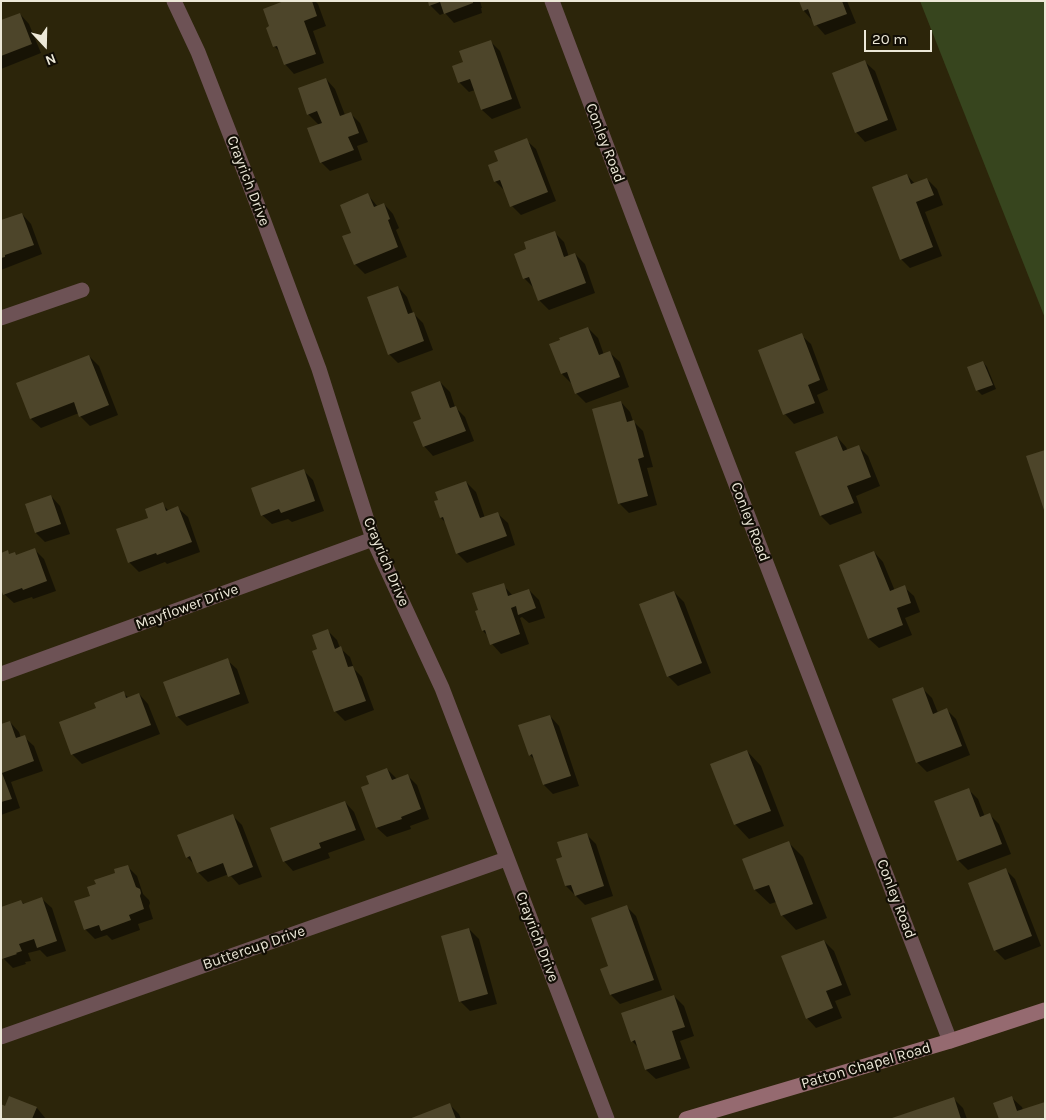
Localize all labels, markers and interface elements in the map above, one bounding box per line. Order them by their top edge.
north arrow [20,20,70,70]
scale bar [866,20,934,52]
text: 20 m [872,30,907,48]
text: N [43,50,58,69]
street label: Conley Road [582,101,628,185]
street label: Crayrich Drive [223,133,273,229]
street label: Conley Road [727,480,773,564]
street label: Crayrich Drive [359,515,413,609]
street label: Mayflower Drive [133,580,241,634]
street label: Conley Road [873,857,919,941]
street label: Crayrich Drive [512,889,562,985]
street label: Buttercup Drive [200,922,308,974]
street label: Patton Chapel Road [799,1039,933,1093]

